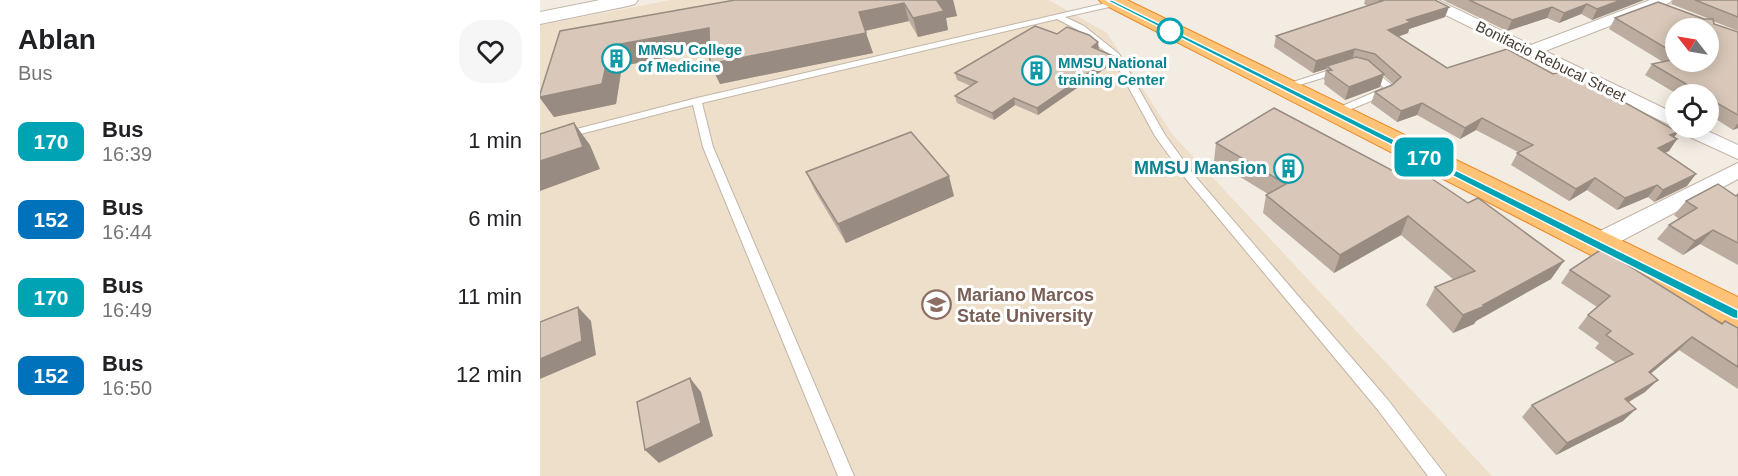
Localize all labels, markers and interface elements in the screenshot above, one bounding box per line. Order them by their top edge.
street label: Bonifacio Rebucal Street [1473,17,1630,105]
unlabelled marker [1157,18,1183,44]
north arrow [1665,18,1719,72]
map controls [1665,18,1719,138]
button: heart [459,20,522,83]
text: Ablan [18,24,96,55]
place label: MMSU College of Medicine [638,41,742,75]
building icon: MMSU College of Medicine [601,42,633,74]
place label: MMSU National training Center [1058,54,1167,88]
building icon: MMSU National training Center [1021,55,1053,87]
text: Bus [18,62,52,84]
button: locate [1665,84,1719,138]
text: Bus [102,117,144,142]
text: 1 min [468,128,522,153]
text: 170 [33,130,69,153]
line badge: 170 [1390,138,1458,176]
text: 16:39 [102,143,152,165]
text: 170 [1406,146,1442,169]
building icon: MMSU Mansion [1272,152,1304,184]
place label: MMSU Mansion [1134,158,1267,178]
text: Bus [102,195,144,220]
text: 6 min [468,206,522,231]
text: 152 [33,208,69,231]
text: 16:44 [102,221,152,243]
text: Bus [102,273,144,298]
text: 11 min [458,284,522,309]
place label: Mariano Marcos State University [957,285,1094,326]
text: 170 [33,286,69,309]
school or university icon: Mariano Marcos State University [920,289,952,321]
text: 16:49 [102,299,152,321]
text: Bus [102,351,144,376]
text: 12 min [456,362,522,387]
text: 152 [33,364,69,387]
text: 16:50 [102,377,152,399]

